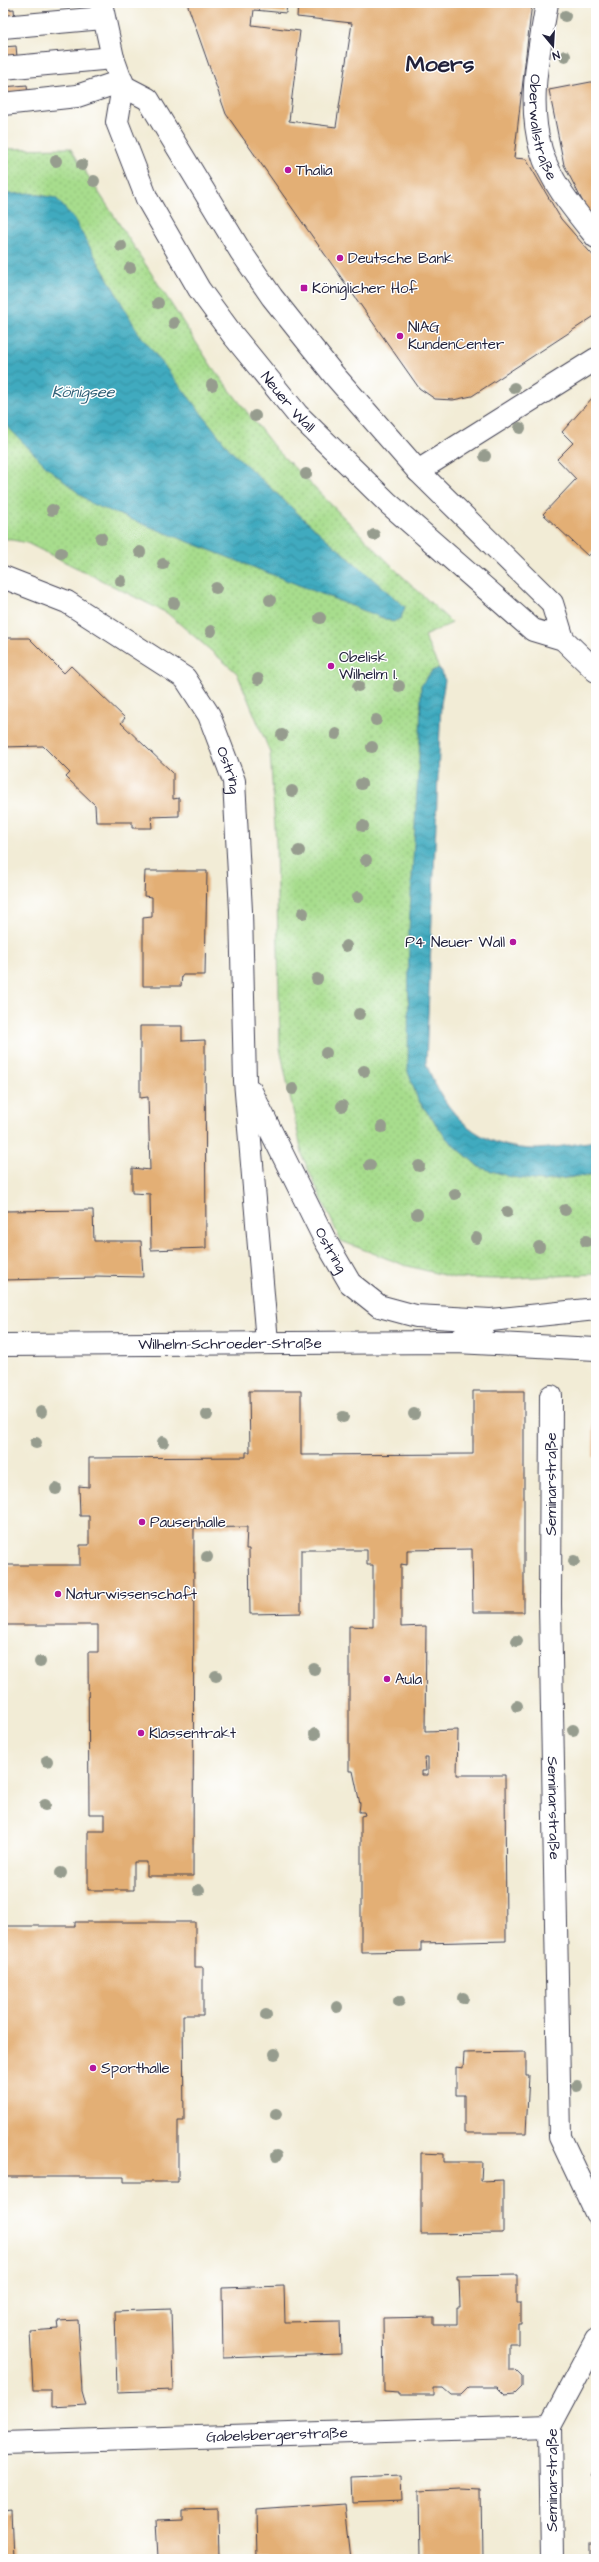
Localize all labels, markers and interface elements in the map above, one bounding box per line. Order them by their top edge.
north arrow [533,26,573,66]
text: N [550,47,562,63]
district label: Moers [406,48,475,80]
street label: Oberwallstraße [524,73,562,184]
place label: Thalia [296,160,333,181]
marker: Thalia [283,165,293,175]
place label: Deutsche Bank [348,248,453,269]
marker: Deutsche Bank [335,253,345,263]
place label: Königlicher Hof [312,278,417,300]
marker: Königlicher Hof [299,283,309,293]
place label: NIAG KundenCenter [408,317,504,355]
marker: NIAG KundenCenter [395,331,405,341]
street label: Neuer Wall [256,367,320,437]
water label: Königsee [52,381,116,404]
place label: Obelisk Wilhelm I. [339,647,398,685]
marker: Obelisk Wilhelm I. [326,661,336,671]
street label: Ostring [211,743,245,795]
place label: P4 Neuer Wall [405,932,505,953]
marker: P4 Neuer Wall [508,937,518,947]
street label: Ostring [309,1224,352,1278]
street label: Wilhelm-Schroeder-Straße [138,1333,322,1355]
street label: Seminarstraße [541,1432,562,1536]
place label: Pausenhalle [150,1512,226,1533]
marker: Pausenhalle [137,1517,147,1527]
place label: Naturwissenschaft [66,1584,197,1605]
marker: Naturwissenschaft [53,1589,63,1599]
place label: Aula [395,1669,423,1690]
marker: Aula [382,1674,392,1684]
place label: Klassentrakt [149,1723,236,1744]
marker: Klassentrakt [136,1728,146,1738]
street label: Seminarstraße [542,1756,565,1860]
place label: Sporthalle [101,2058,170,2079]
marker: Sporthalle [88,2063,98,2073]
street label: Gabelsbergerstraße [206,2422,348,2448]
street label: Seminarstraße [542,2428,563,2532]

